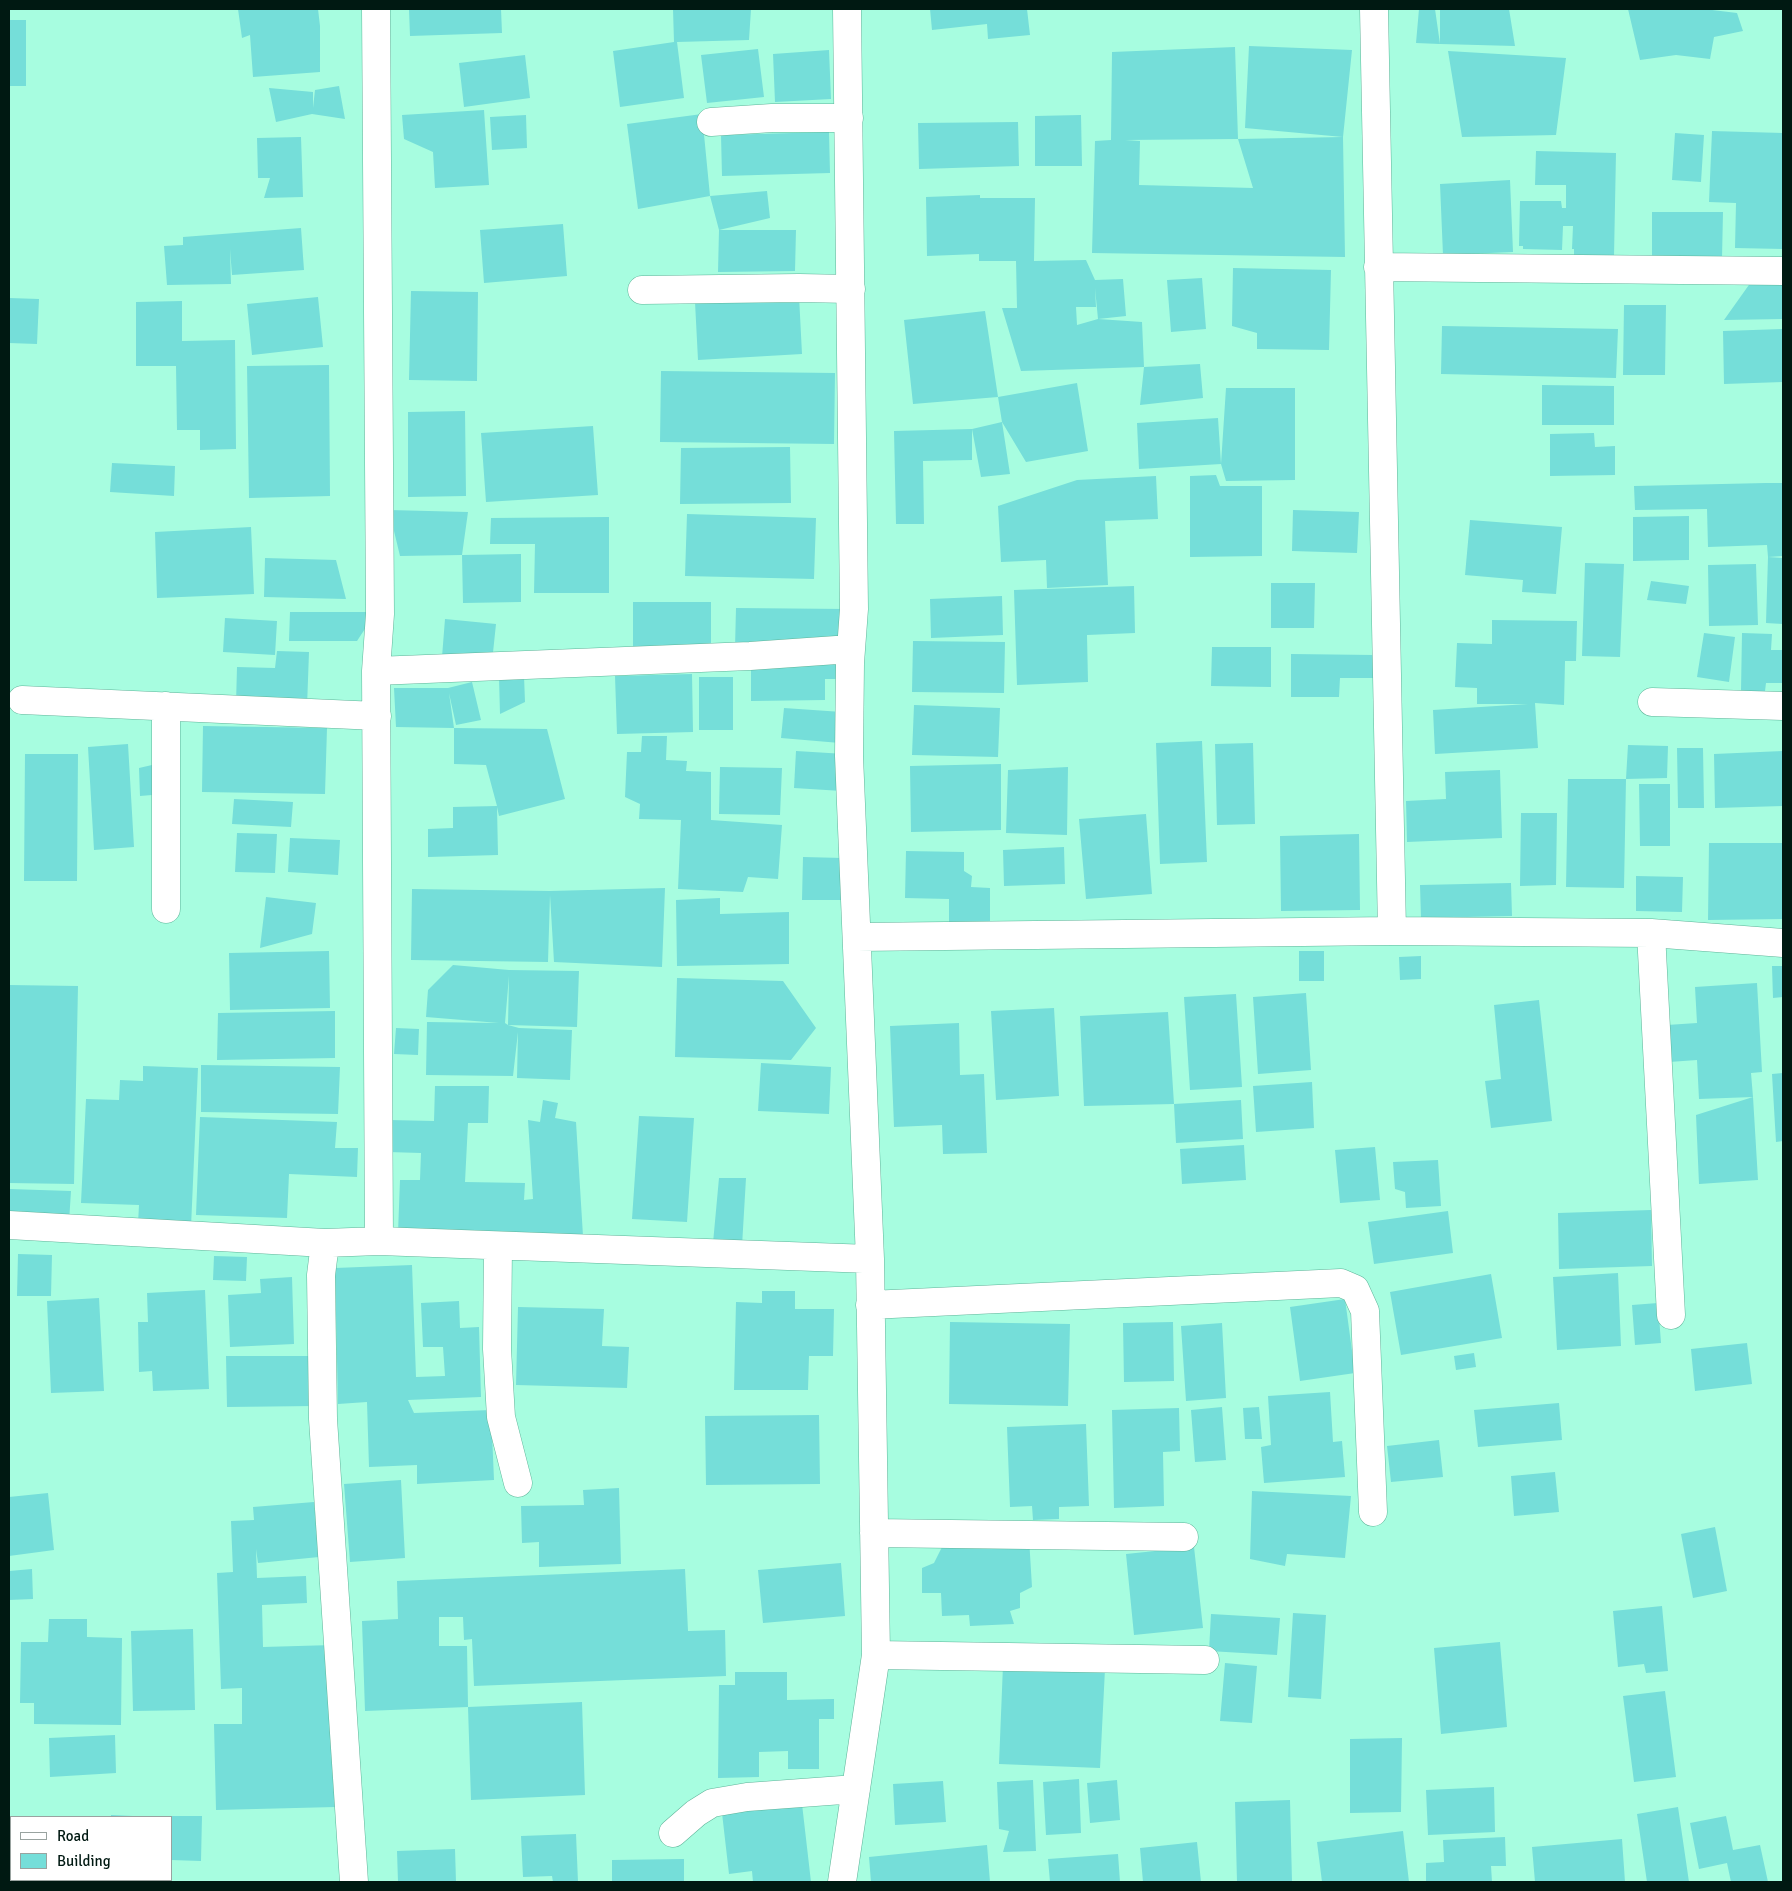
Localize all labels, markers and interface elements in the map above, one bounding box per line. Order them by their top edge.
legend [10,1816,172,1881]
text: Road [57,1827,89,1845]
text: Building [57,1852,111,1870]

